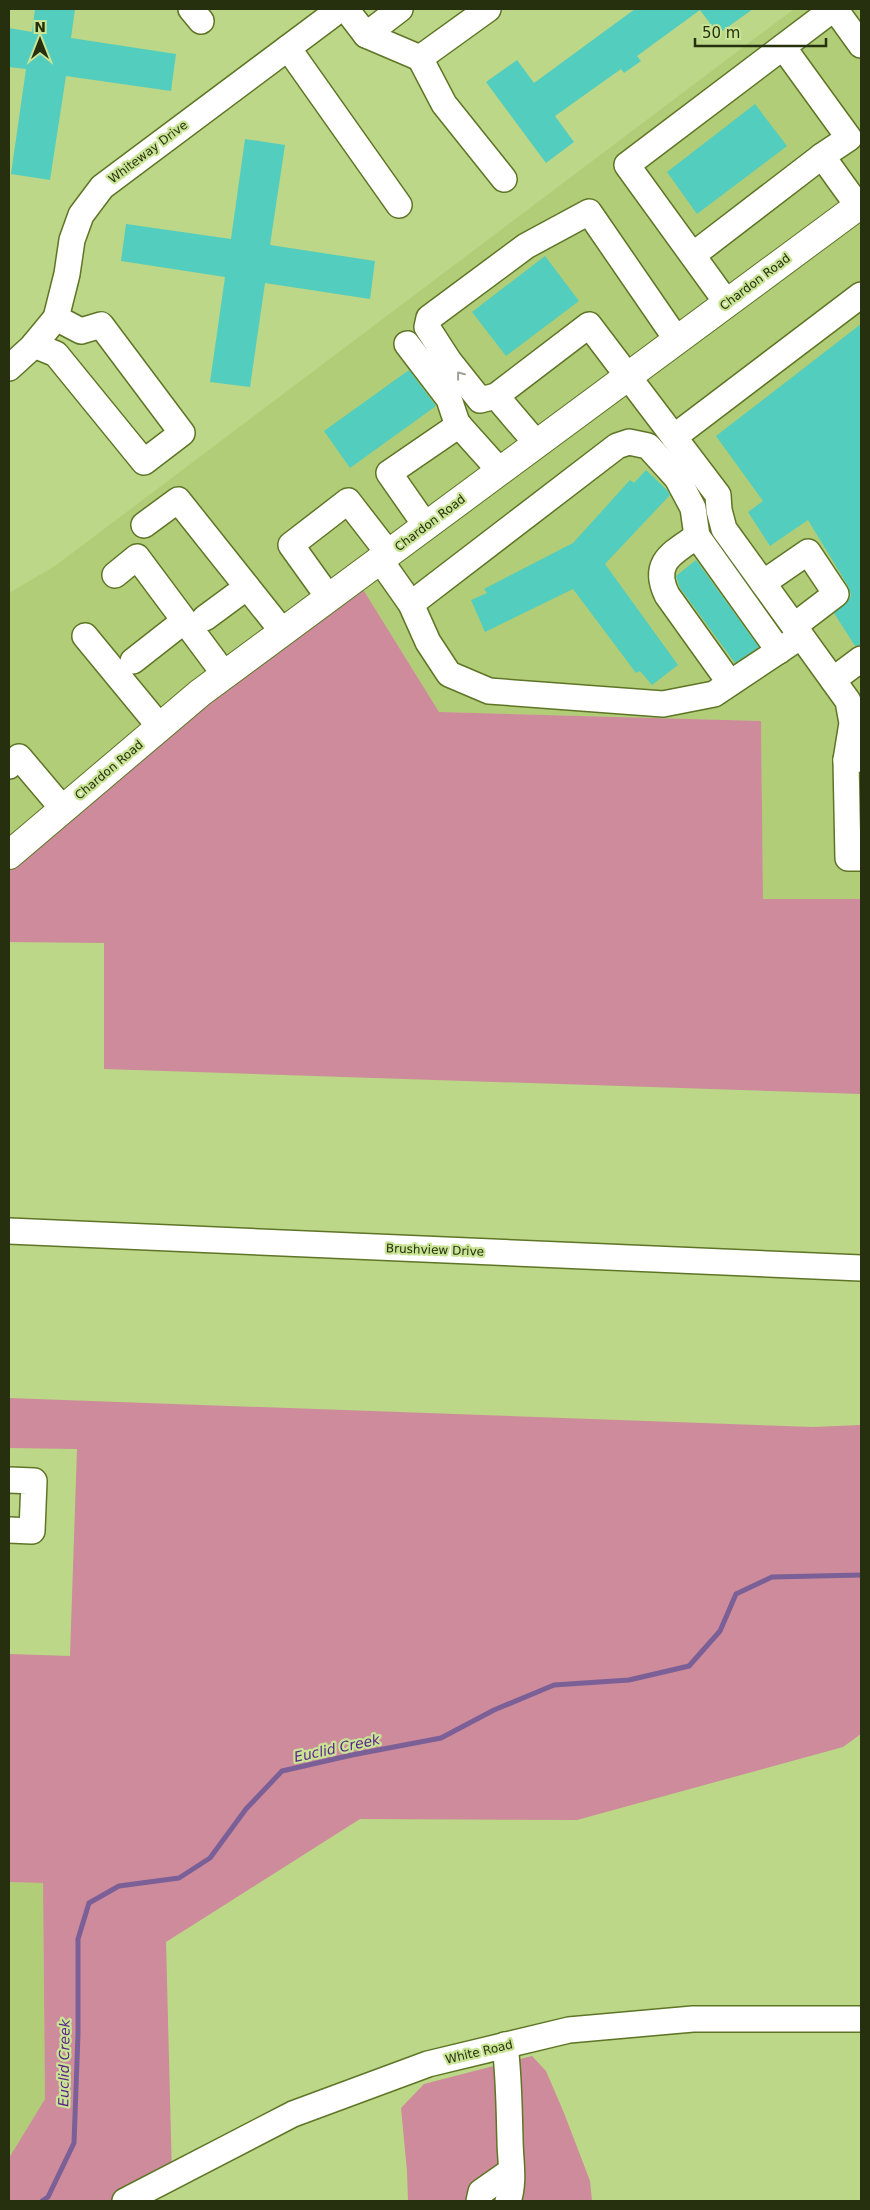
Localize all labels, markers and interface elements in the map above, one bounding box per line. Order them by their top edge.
north arrow [15,15,65,65]
scale bar [695,15,826,47]
text: N [34,19,46,35]
text: 50 m [702,24,740,42]
street label: Whiteway Drive [106,118,190,186]
street label: Chardon Road [717,251,793,313]
one-way arrow [457,372,465,381]
street label: Chardon Road [392,492,468,554]
street label: Chardon Road [72,737,146,803]
street label: Brushview Drive [386,1241,484,1259]
water label: Euclid Creek [293,1731,382,1765]
water label: Euclid Creek [55,2018,73,2107]
street label: White Road [444,2037,514,2067]

